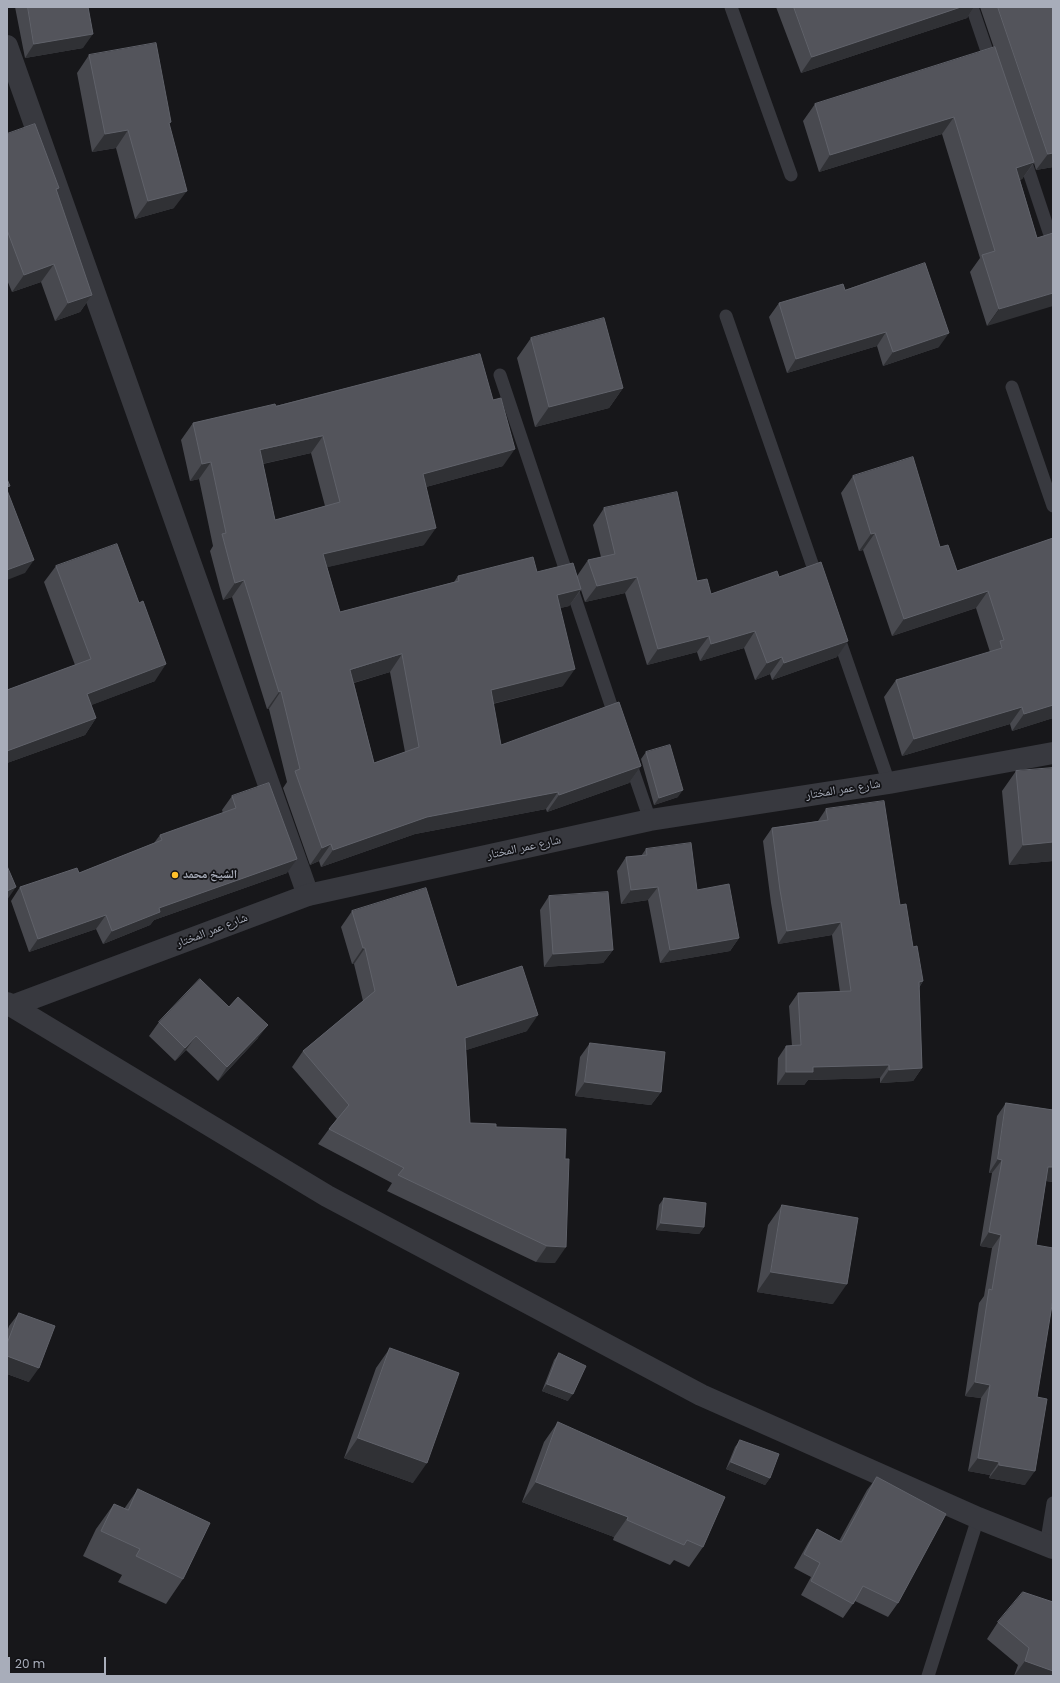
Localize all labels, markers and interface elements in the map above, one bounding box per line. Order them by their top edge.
street label: شارع عمر المختار [805,777,881,803]
street label: شارع عمر المختار [486,833,562,863]
place label: الشيخ محمد [183,868,237,882]
marker: الشيخ محمد [170,870,180,880]
street label: شارع عمر المختار [174,911,250,951]
scale bar [10,1649,108,1675]
text: 20 m [15,1655,45,1672]

